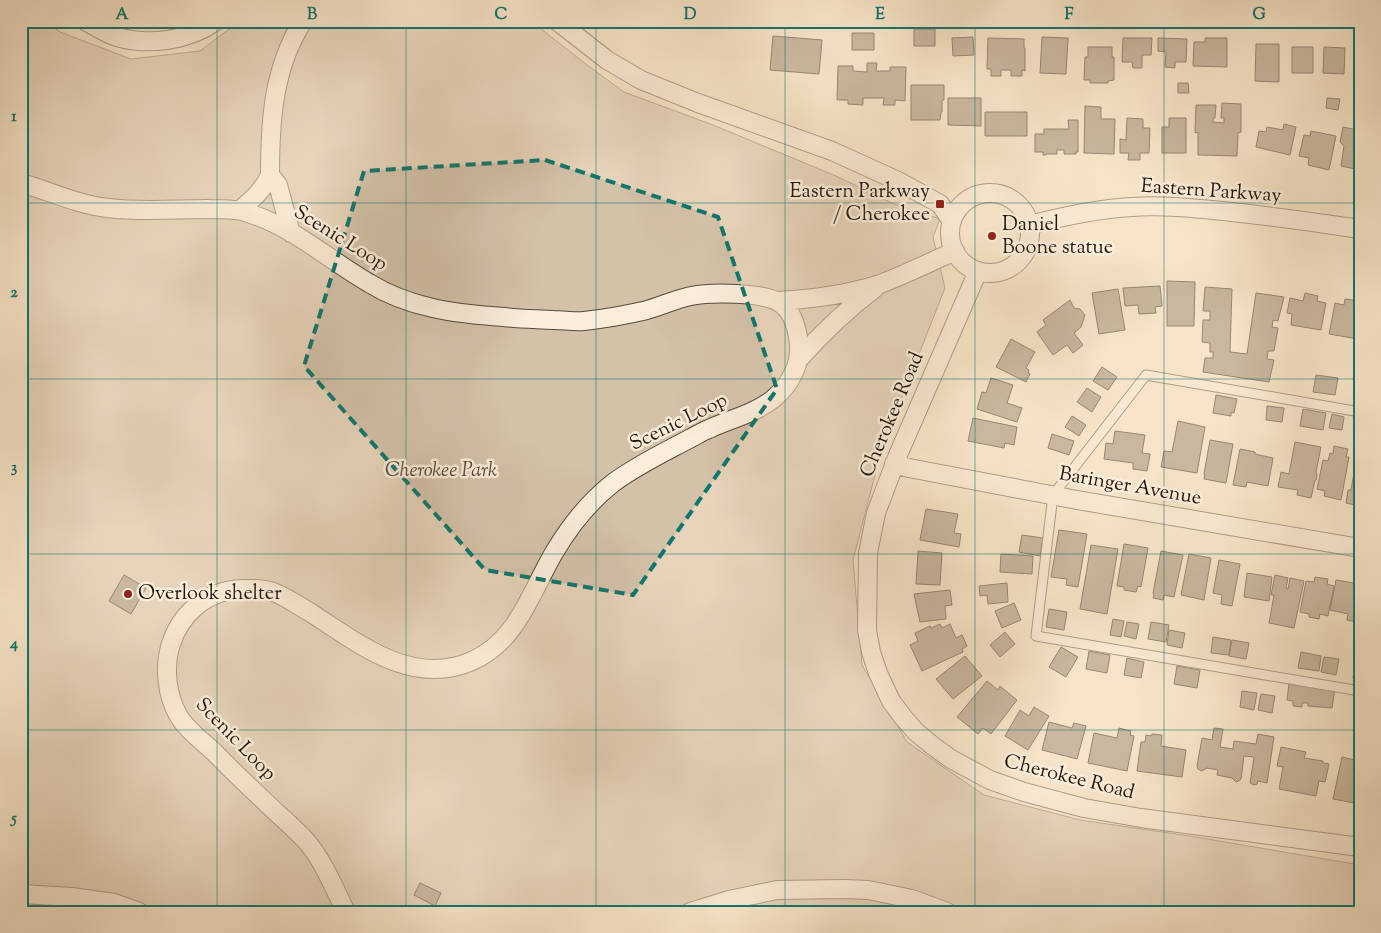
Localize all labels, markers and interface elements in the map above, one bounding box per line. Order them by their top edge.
text: A [116,4,129,27]
text: B [307,4,317,27]
text: C [495,4,508,27]
text: D [684,4,697,27]
text: E [875,4,885,27]
text: F [1065,4,1074,27]
text: G [1252,4,1266,27]
text: 1 [11,106,17,129]
street label: Eastern Parkway [1140,173,1282,211]
place label: Eastern Parkway / Cherokee [789,178,930,230]
marker: Eastern Parkway / Cherokee [934,198,946,210]
street label: Scenic Loop [287,199,393,279]
place label: Daniel Boone statue [1002,211,1113,263]
marker: Daniel Boone statue [986,230,998,242]
text: 2 [10,282,18,305]
street label: Cherokee Road [854,348,932,482]
street label: Scenic Loop [625,387,733,459]
text: 3 [11,457,18,480]
park label: Cherokee Park [385,457,497,486]
street label: Baringer Avenue [1057,460,1203,514]
place label: Overlook shelter [138,580,282,609]
marker: Overlook shelter [122,588,134,600]
text: 4 [9,633,18,656]
street label: Scenic Loop [188,692,282,788]
street label: Cherokee Road [1001,748,1137,808]
text: 5 [9,808,17,831]

